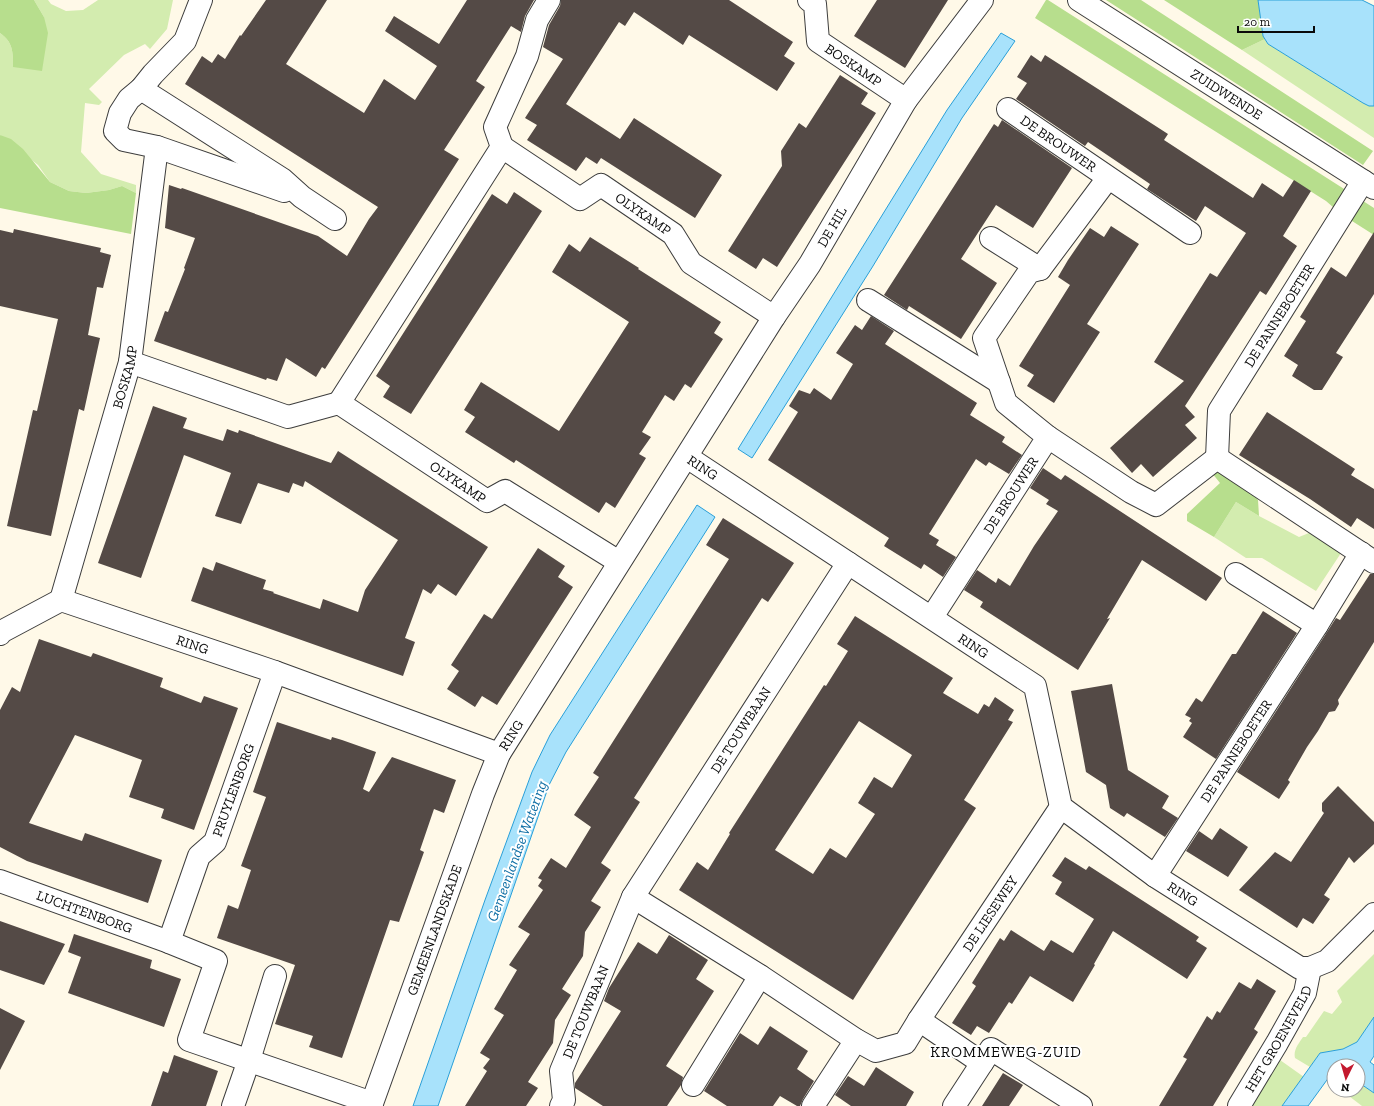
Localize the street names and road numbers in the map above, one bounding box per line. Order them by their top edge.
street label: BOSKAMP [822,40,885,90]
street label: ZUIDWENDE [1187,65,1265,124]
street label: DE BROUWER [1017,112,1100,176]
street label: OLYKAMP [612,189,674,239]
street label: DE HIL [814,204,851,250]
street label: DE PANNEBOETER [1241,260,1318,370]
street label: BOSKAMP [109,345,141,411]
street label: RING [684,452,721,484]
street label: DE BROUWER [980,453,1042,537]
street label: OLYKAMP [426,457,489,507]
street label: RING [955,630,992,662]
street label: RING [174,631,211,658]
street label: DE TOUWBAAN [707,684,775,776]
street label: DE PANNEBOETER [1197,696,1276,806]
street label: RING [495,717,528,754]
street label: PRUYLENBORG [209,741,258,839]
street label: GEMEENLANDSKADE [403,863,466,998]
street label: DE LIESEWEY [959,873,1022,955]
street label: RING [1164,878,1201,910]
street label: LUCHTENBORG [34,887,135,937]
street label: DE TOUWBAAN [559,963,613,1061]
street label: HET GROENEVELD [1241,984,1315,1095]

